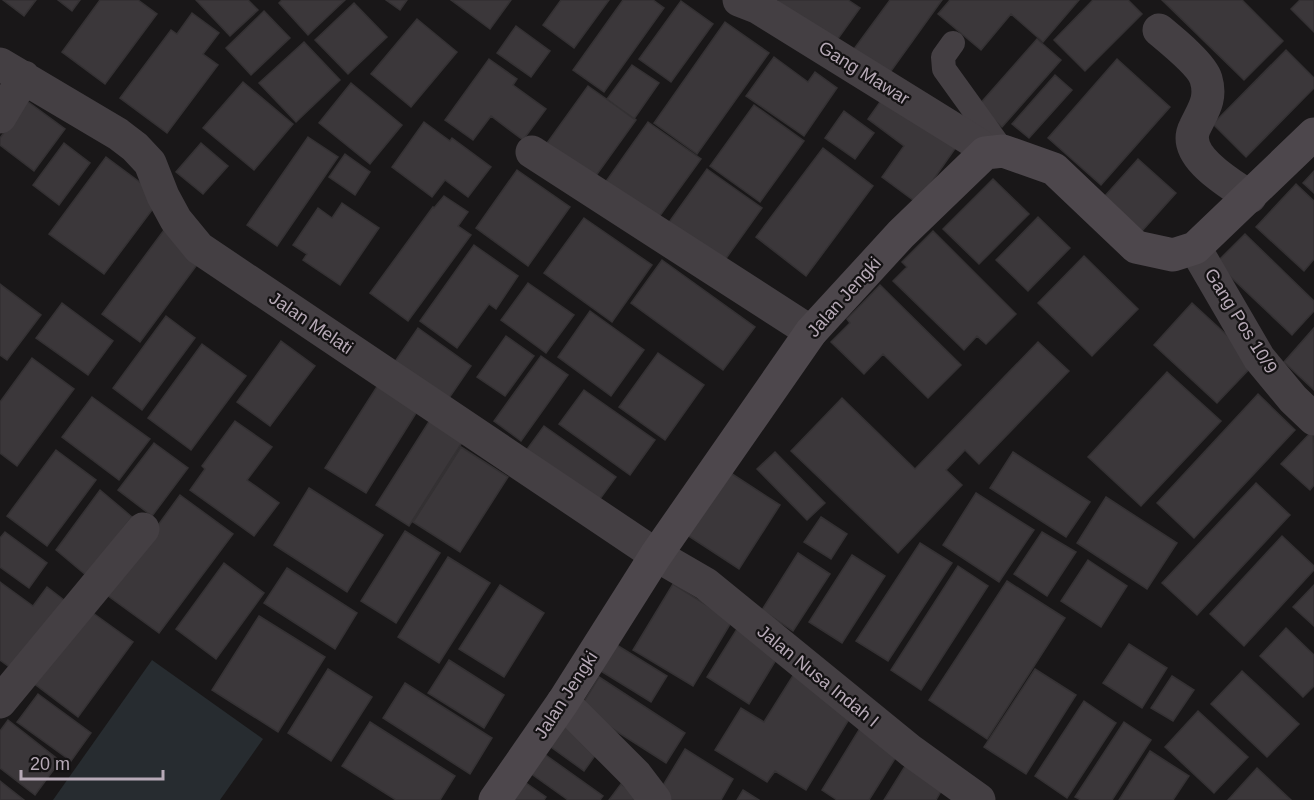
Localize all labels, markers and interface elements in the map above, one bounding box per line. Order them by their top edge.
street label: Gang Mawar [815,37,913,109]
street label: Jalan Jengki [803,253,885,341]
street label: Gang Pos 10/9 [1201,265,1281,377]
street label: Jalan Melati [266,288,356,358]
street label: Jalan Nusa Indah I [753,621,883,731]
street label: Jalan Jengki [530,648,602,742]
scale bar [21,743,164,781]
text: 20 m [30,754,70,774]

